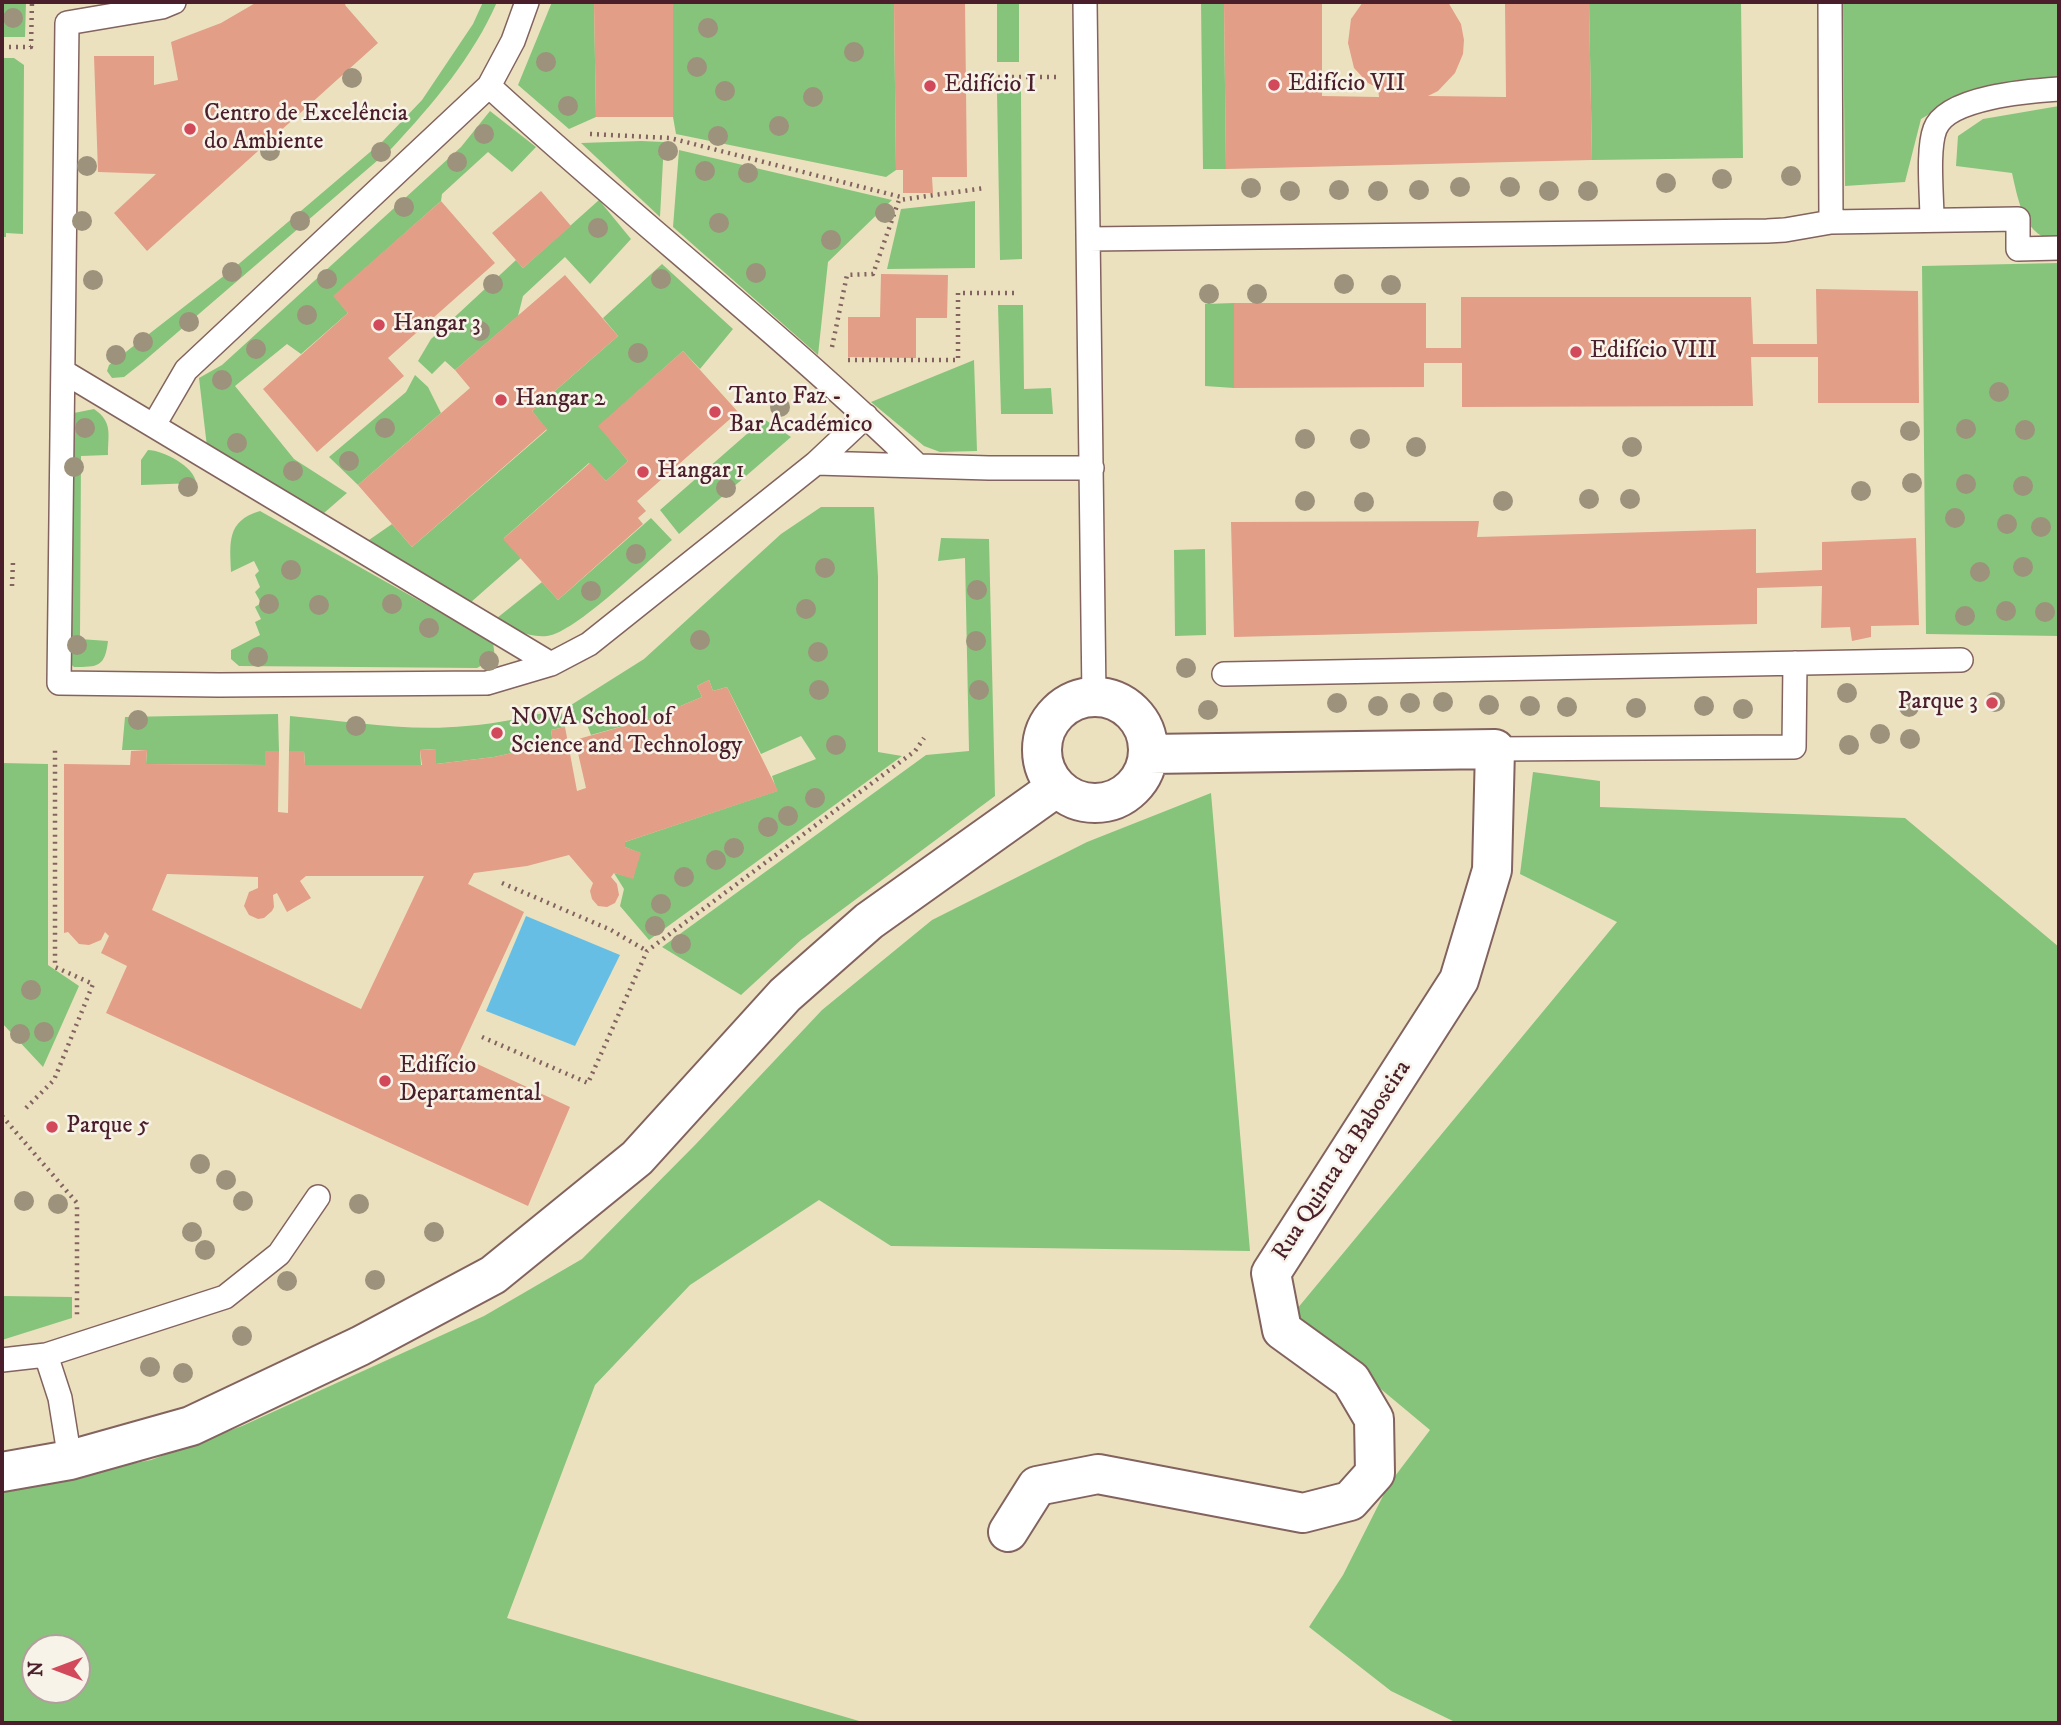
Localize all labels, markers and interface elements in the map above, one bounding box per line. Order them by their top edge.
place label: Edifício VII [1288,71,1405,99]
place label: Edifício I [944,72,1036,100]
marker: Edifício VII [1266,77,1282,93]
marker: Edifício I [922,78,938,94]
place label: Centro de Excelência do Ambiente [204,101,408,157]
marker: Centro de Excelência do Ambiente [182,121,198,137]
place label: Hangar 3 [393,311,481,339]
marker: Hangar 3 [371,317,387,333]
place label: Edifício VIII [1590,338,1717,366]
marker: Edifício VIII [1568,344,1584,360]
place label: Tanto Faz - Bar Académico [729,384,872,440]
place label: Hangar 2 [515,386,606,414]
marker: Hangar 2 [493,392,509,408]
marker: Tanto Faz - Bar Académico [707,404,723,420]
place label: Hangar 1 [657,458,745,486]
marker: Hangar 1 [635,464,651,480]
place label: Parque 3 [1898,689,1978,717]
marker: Parque 3 [1984,695,2000,711]
place label: NOVA School of Science and Technology [511,705,742,761]
marker: NOVA School of Science and Technology [489,725,505,741]
place label: Edifício Departamental [399,1053,541,1109]
street label: Rua Quinta da Baboseira [1268,1056,1418,1266]
marker: Edifício Departamental [377,1073,393,1089]
place label: Parque 5 [66,1113,149,1141]
marker: Parque 5 [44,1119,60,1135]
north arrow [21,1634,91,1704]
text: N [25,1661,48,1677]

